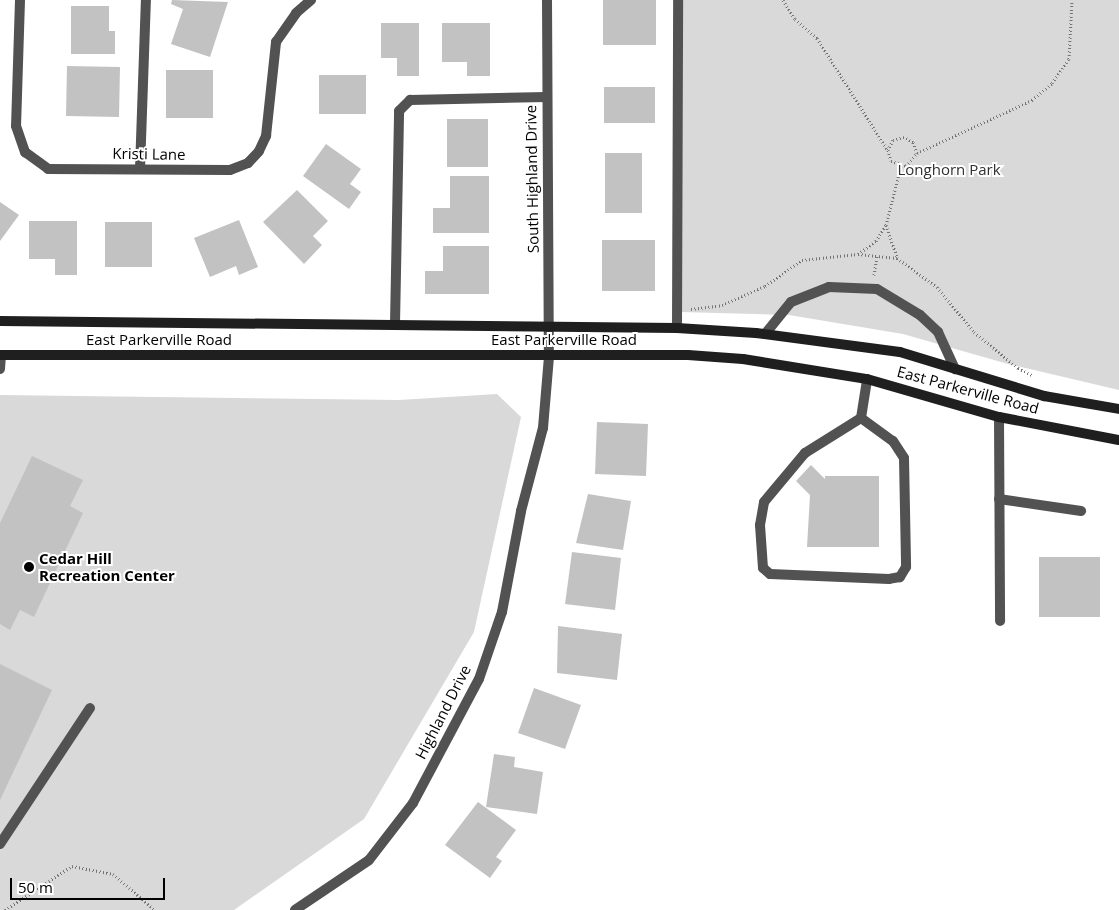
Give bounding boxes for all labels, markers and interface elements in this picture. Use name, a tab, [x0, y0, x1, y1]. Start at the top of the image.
street label: South Highland Drive	[522, 105, 542, 253]
street label: Kristi Lane	[112, 144, 186, 164]
park label: Longhorn Park	[897, 161, 1001, 179]
street label: East Parkerville Road	[86, 331, 232, 349]
street label: East Parkerville Road	[491, 331, 637, 349]
street label: East Parkerville Road	[895, 362, 1041, 418]
place label: Cedar Hill Recreation Center	[39, 549, 175, 584]
marker: Cedar Hill Recreation Center	[23, 561, 35, 573]
street label: Highland Drive	[412, 662, 474, 762]
scale bar	[12, 868, 168, 900]
text: 50 m	[18, 877, 53, 897]

